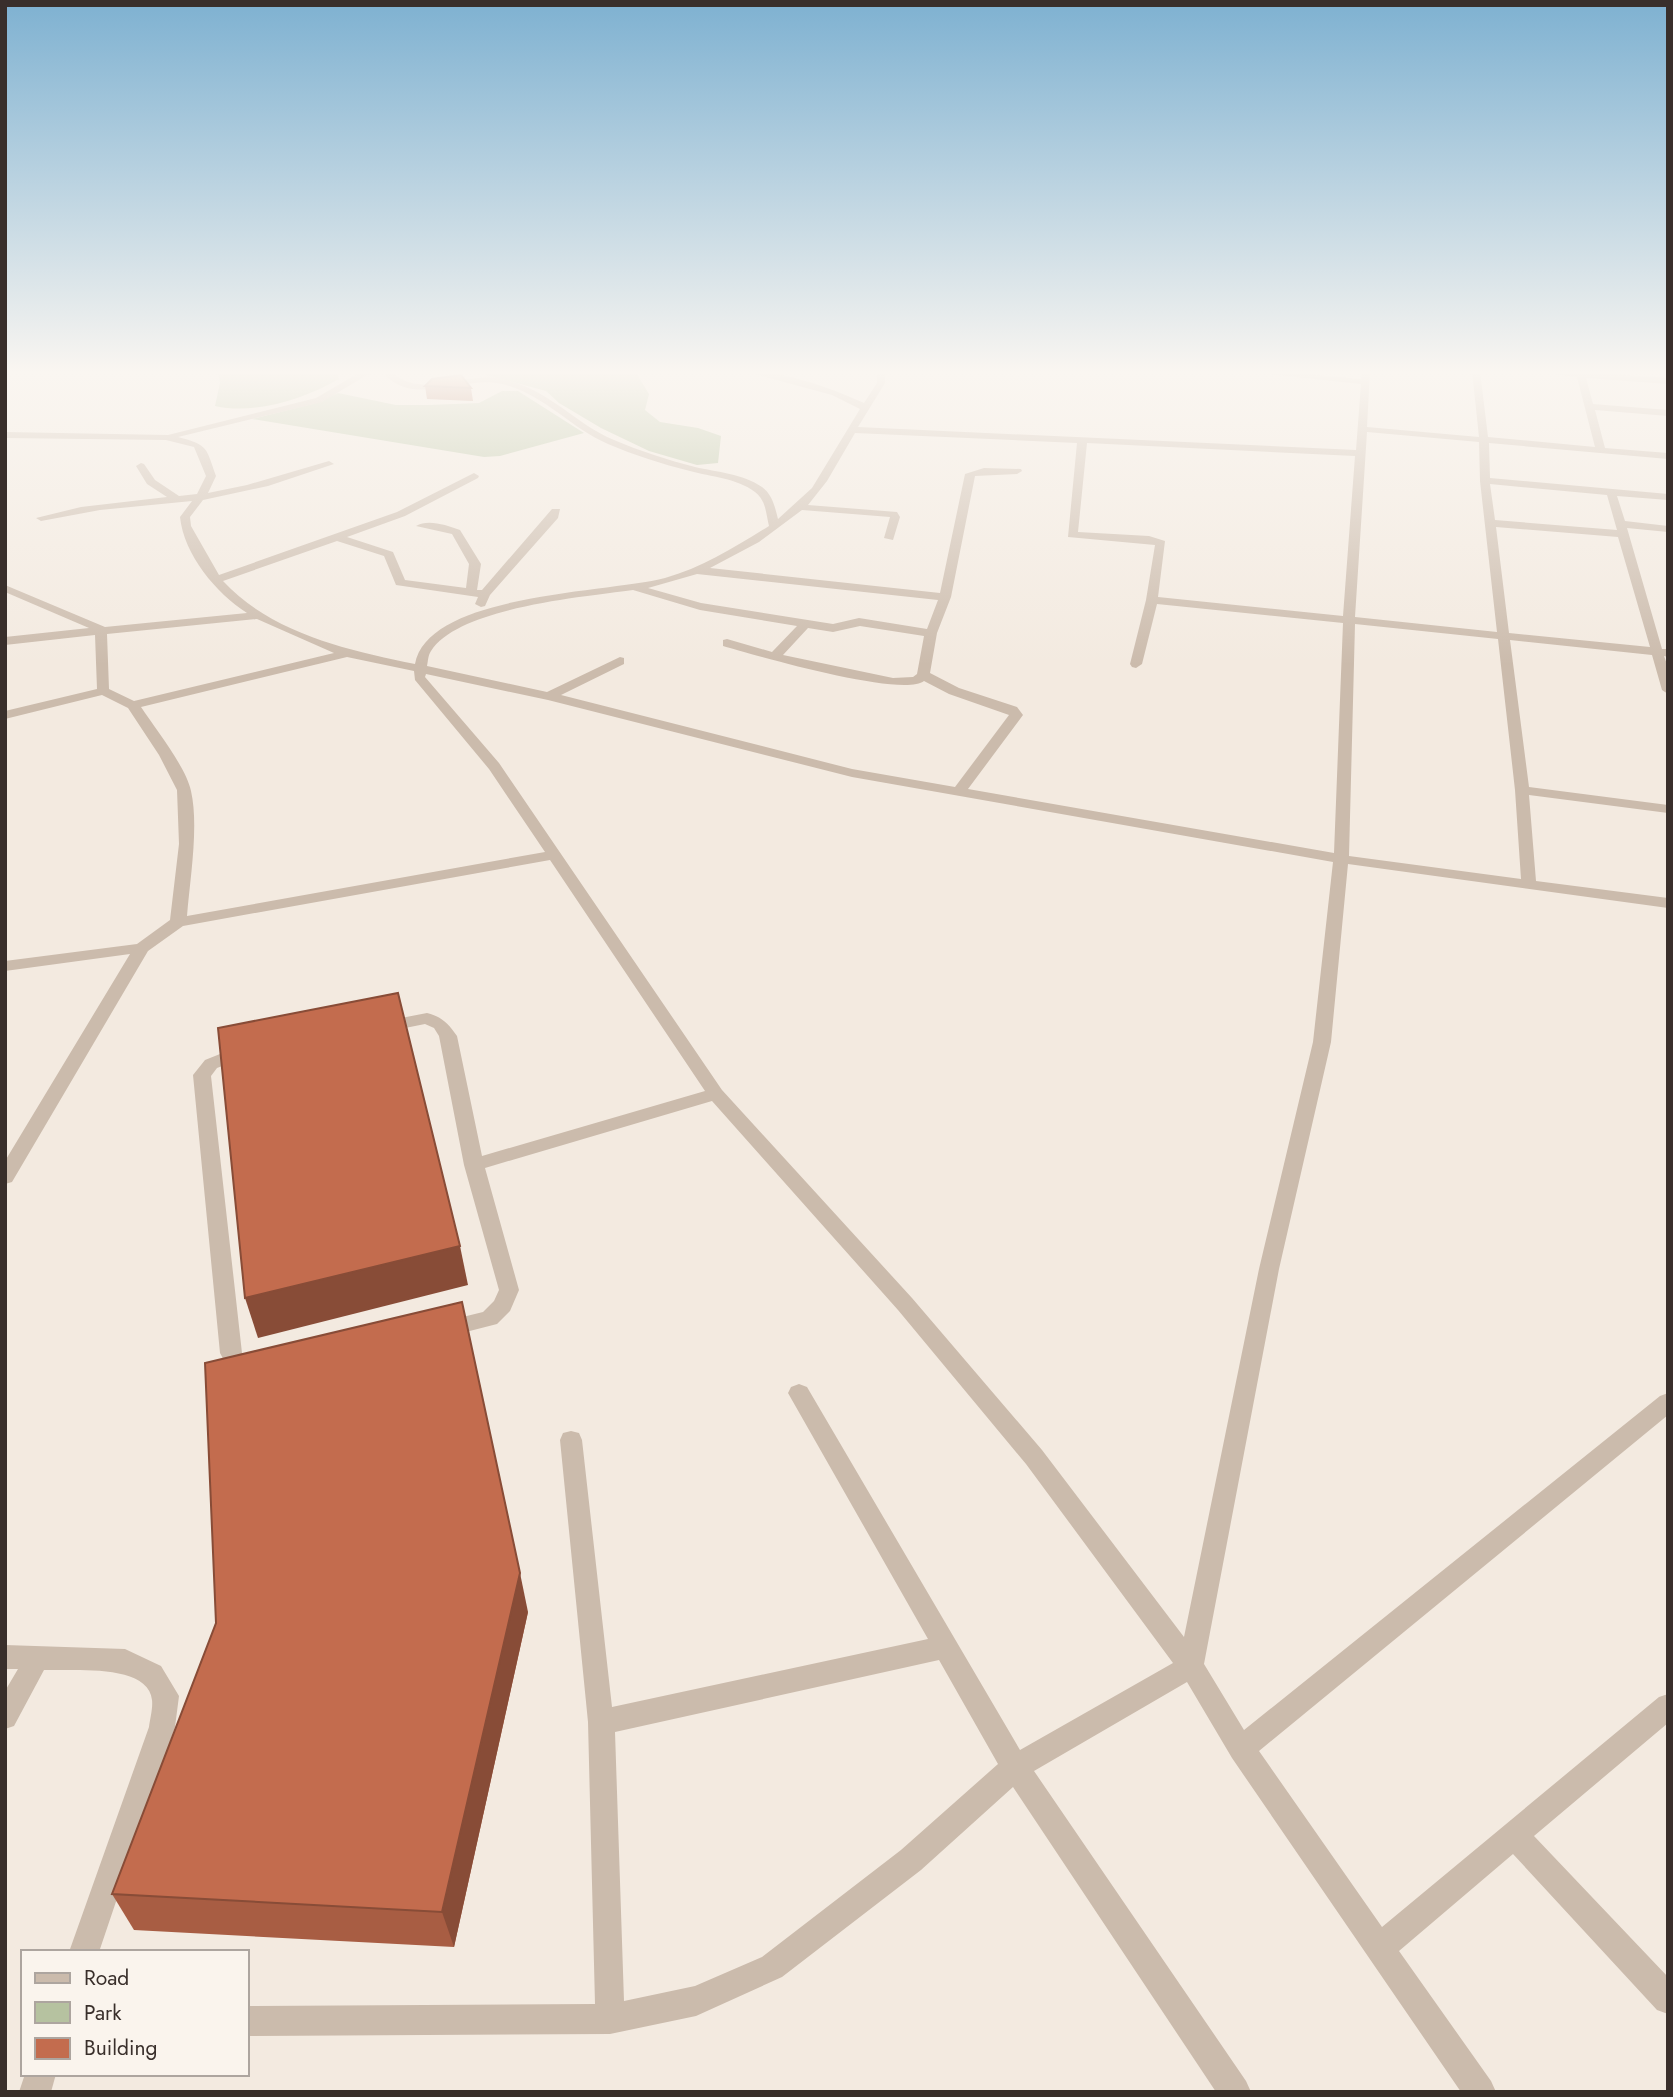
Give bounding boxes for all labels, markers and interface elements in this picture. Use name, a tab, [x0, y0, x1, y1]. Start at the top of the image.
legend	[21, 1950, 248, 2076]
text: Road	[84, 1963, 129, 1993]
text: Park	[84, 1998, 122, 2028]
text: Building	[84, 2033, 157, 2063]

